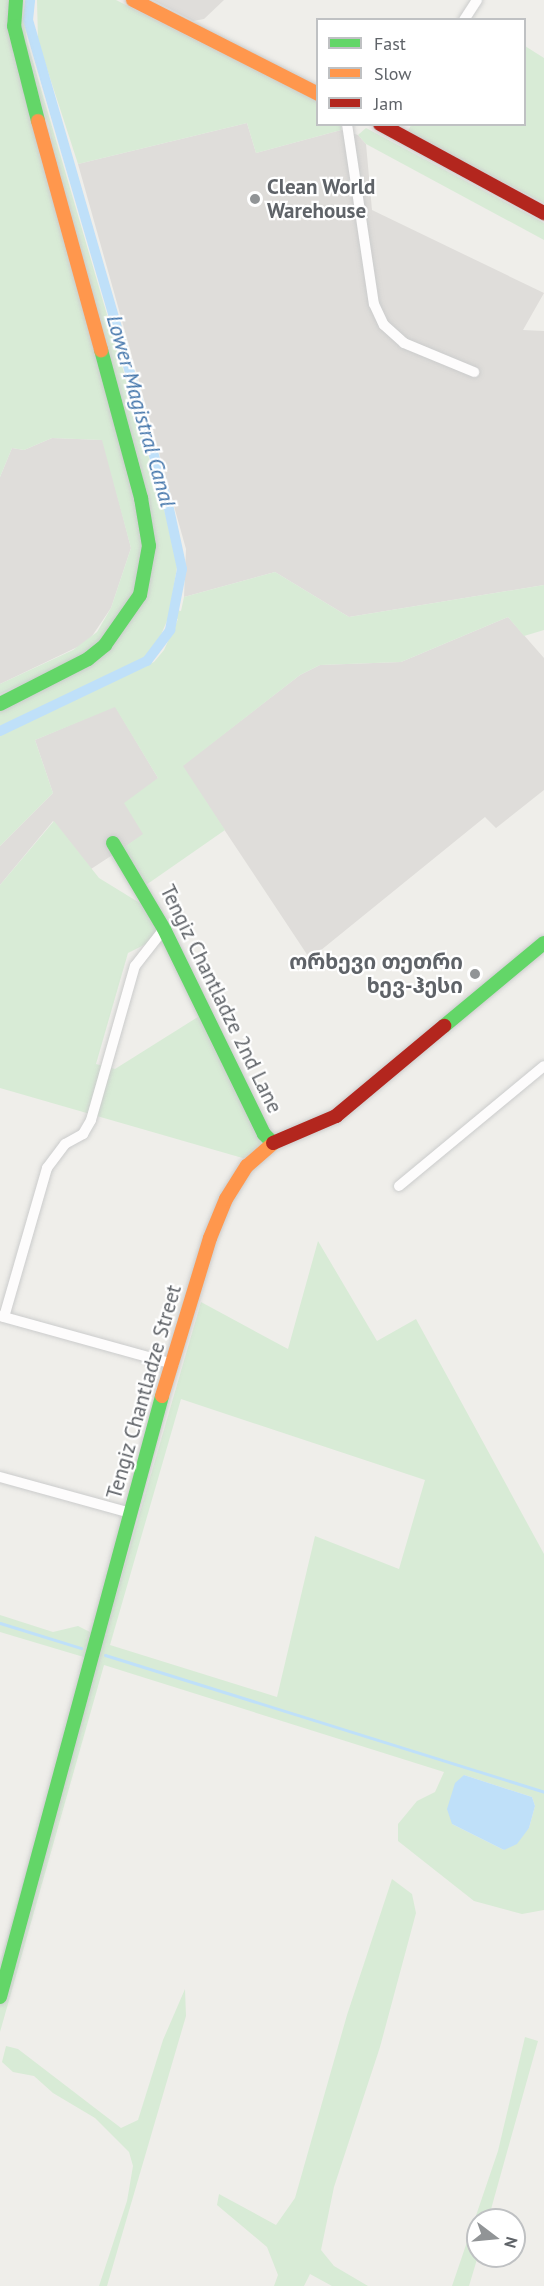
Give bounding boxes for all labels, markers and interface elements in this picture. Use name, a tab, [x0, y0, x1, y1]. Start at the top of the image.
legend	[316, 18, 526, 126]
text: Fast	[374, 32, 406, 55]
text: Slow	[374, 62, 412, 85]
text: Jam	[374, 92, 403, 115]
place label: Clean World Warehouse	[267, 174, 376, 224]
marker: Clean World Warehouse	[248, 192, 262, 206]
water label: Lower Magistral Canal	[101, 312, 181, 510]
street label: Tengiz Chantladze 2nd Lane	[155, 880, 287, 1118]
place label: ორხევი თეთრი ხევ-ჰესი	[289, 949, 463, 999]
marker: ორხევი თეთრი ხევ-ჰესი	[468, 967, 482, 981]
street label: Tengiz Chantladze Street	[101, 1282, 187, 1502]
north arrow	[466, 2208, 526, 2268]
text: N	[500, 2235, 522, 2250]

